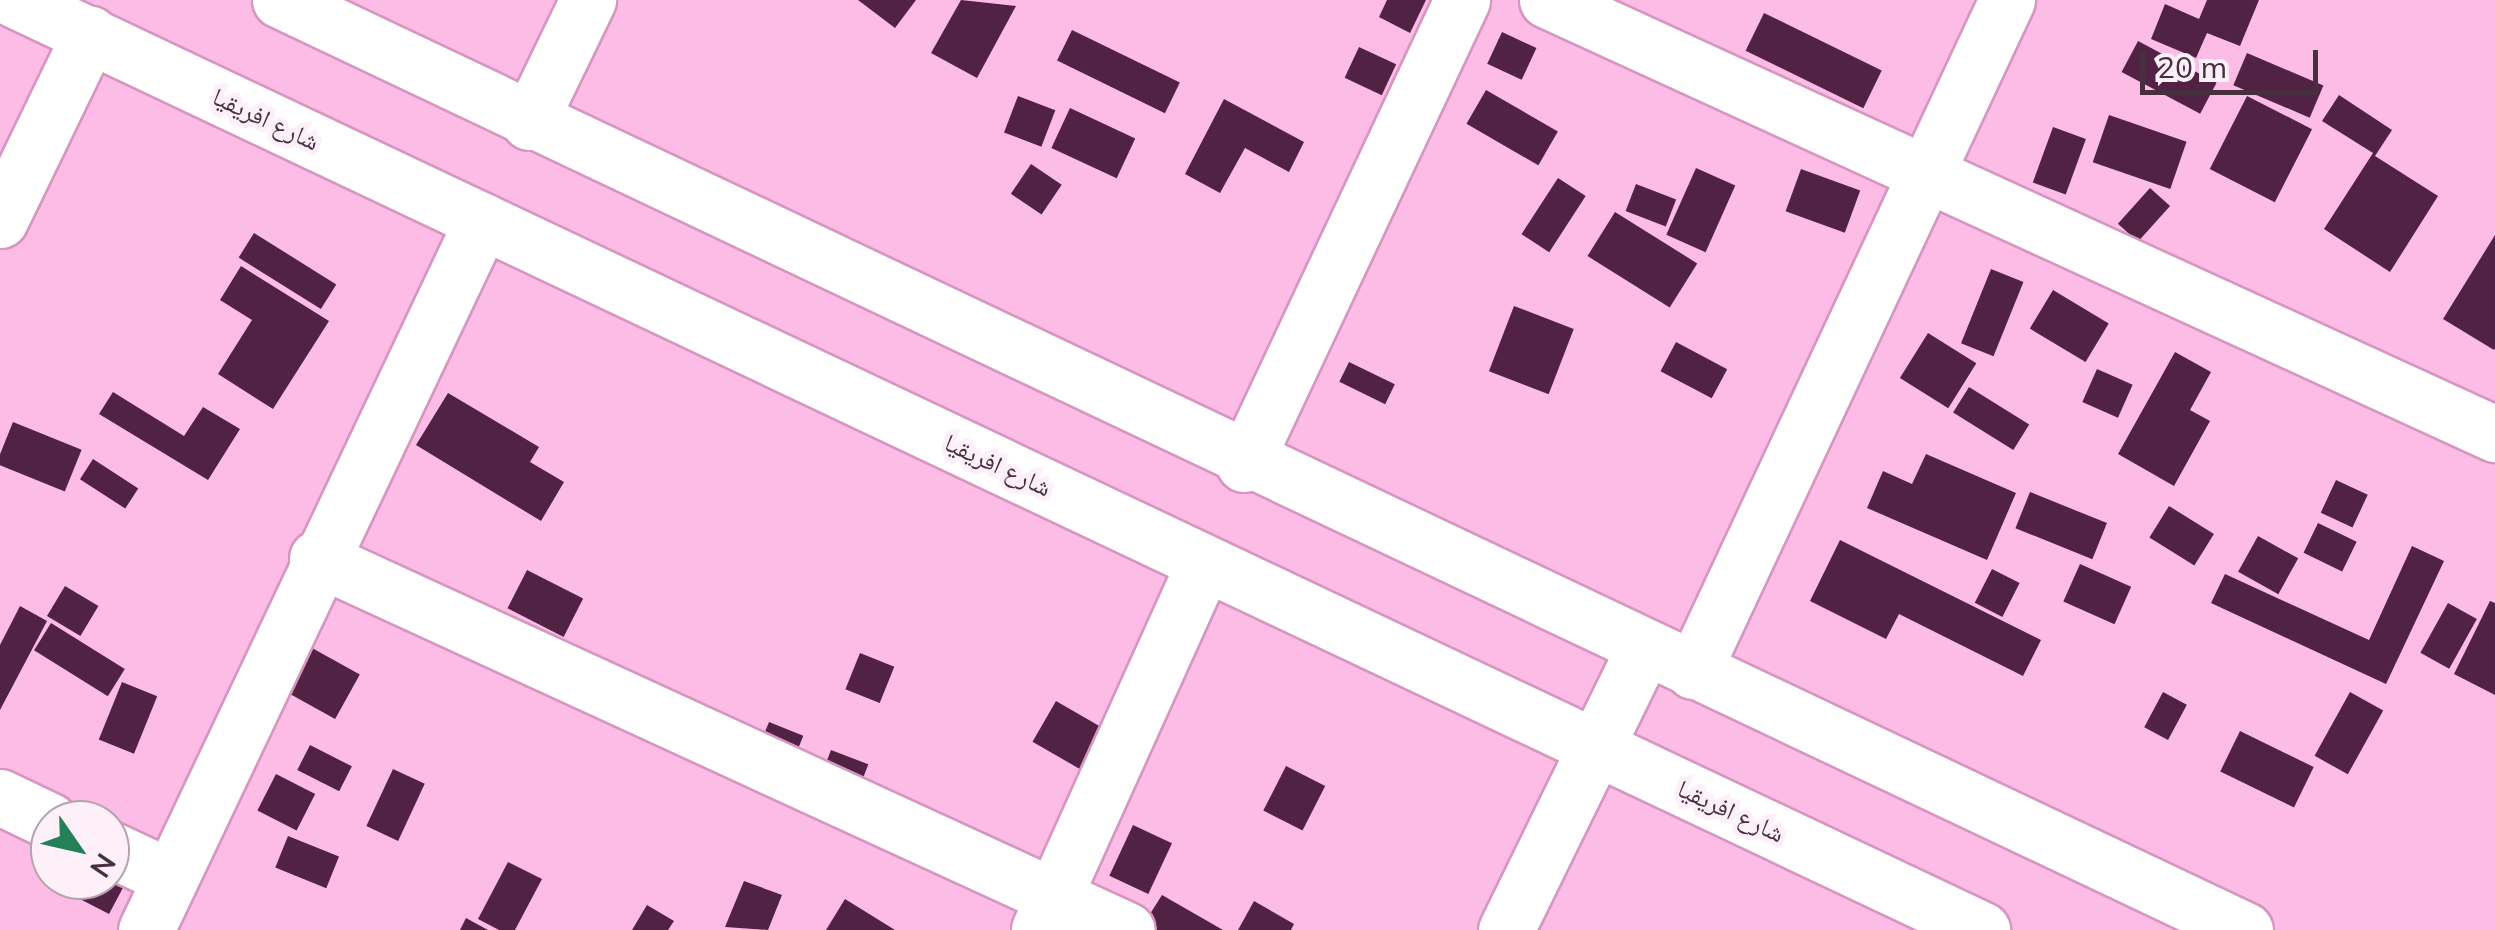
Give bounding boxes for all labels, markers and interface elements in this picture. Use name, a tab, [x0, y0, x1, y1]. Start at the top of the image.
scale bar	[2145, 30, 2322, 92]
text: 20 m	[2157, 48, 2227, 86]
street label: شارع افريقيا	[208, 81, 324, 157]
street label: شارع افريقيا	[940, 427, 1056, 503]
street label: شارع افريقيا	[1673, 773, 1789, 849]
north arrow	[30, 800, 130, 900]
text: N	[83, 847, 124, 884]

